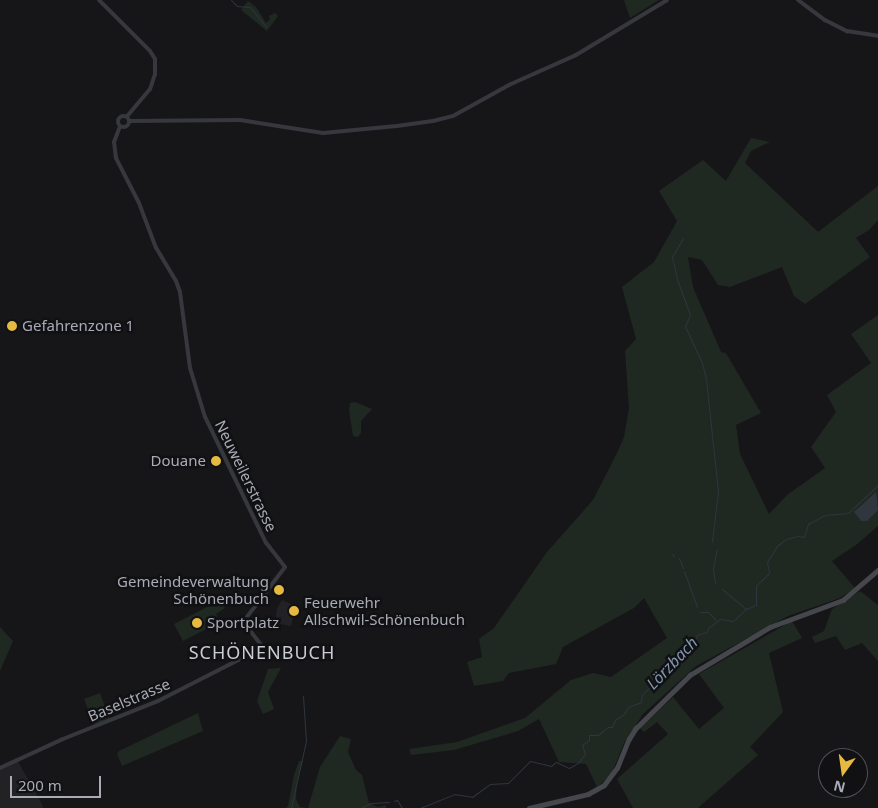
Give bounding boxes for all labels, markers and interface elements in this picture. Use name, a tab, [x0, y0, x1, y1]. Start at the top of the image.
place label: Gefahrenzone 1	[22, 317, 134, 335]
marker: Gefahrenzone 1	[6, 320, 18, 332]
street label: Neuweilerstrasse	[211, 417, 281, 535]
place label: Douane	[151, 452, 206, 470]
marker: Douane	[210, 455, 222, 467]
place label: Gemeindeverwaltung Schönenbuch	[117, 572, 269, 607]
marker: Gemeindeverwaltung Schönenbuch	[273, 584, 285, 596]
place label: Feuerwehr Allschwil-Schönenbuch	[304, 593, 465, 628]
marker: Feuerwehr Allschwil-Schönenbuch	[288, 605, 300, 617]
place label: Sportplatz	[207, 614, 279, 632]
marker: Sportplatz	[191, 617, 203, 629]
water label: Lörzbach	[643, 633, 701, 693]
district label: SCHÖNENBUCH	[187, 641, 337, 663]
street label: Baselstrasse	[85, 675, 173, 725]
north arrow	[818, 748, 868, 798]
scale bar	[12, 766, 104, 798]
text: 200 m	[18, 775, 62, 795]
text: N	[832, 776, 847, 798]

